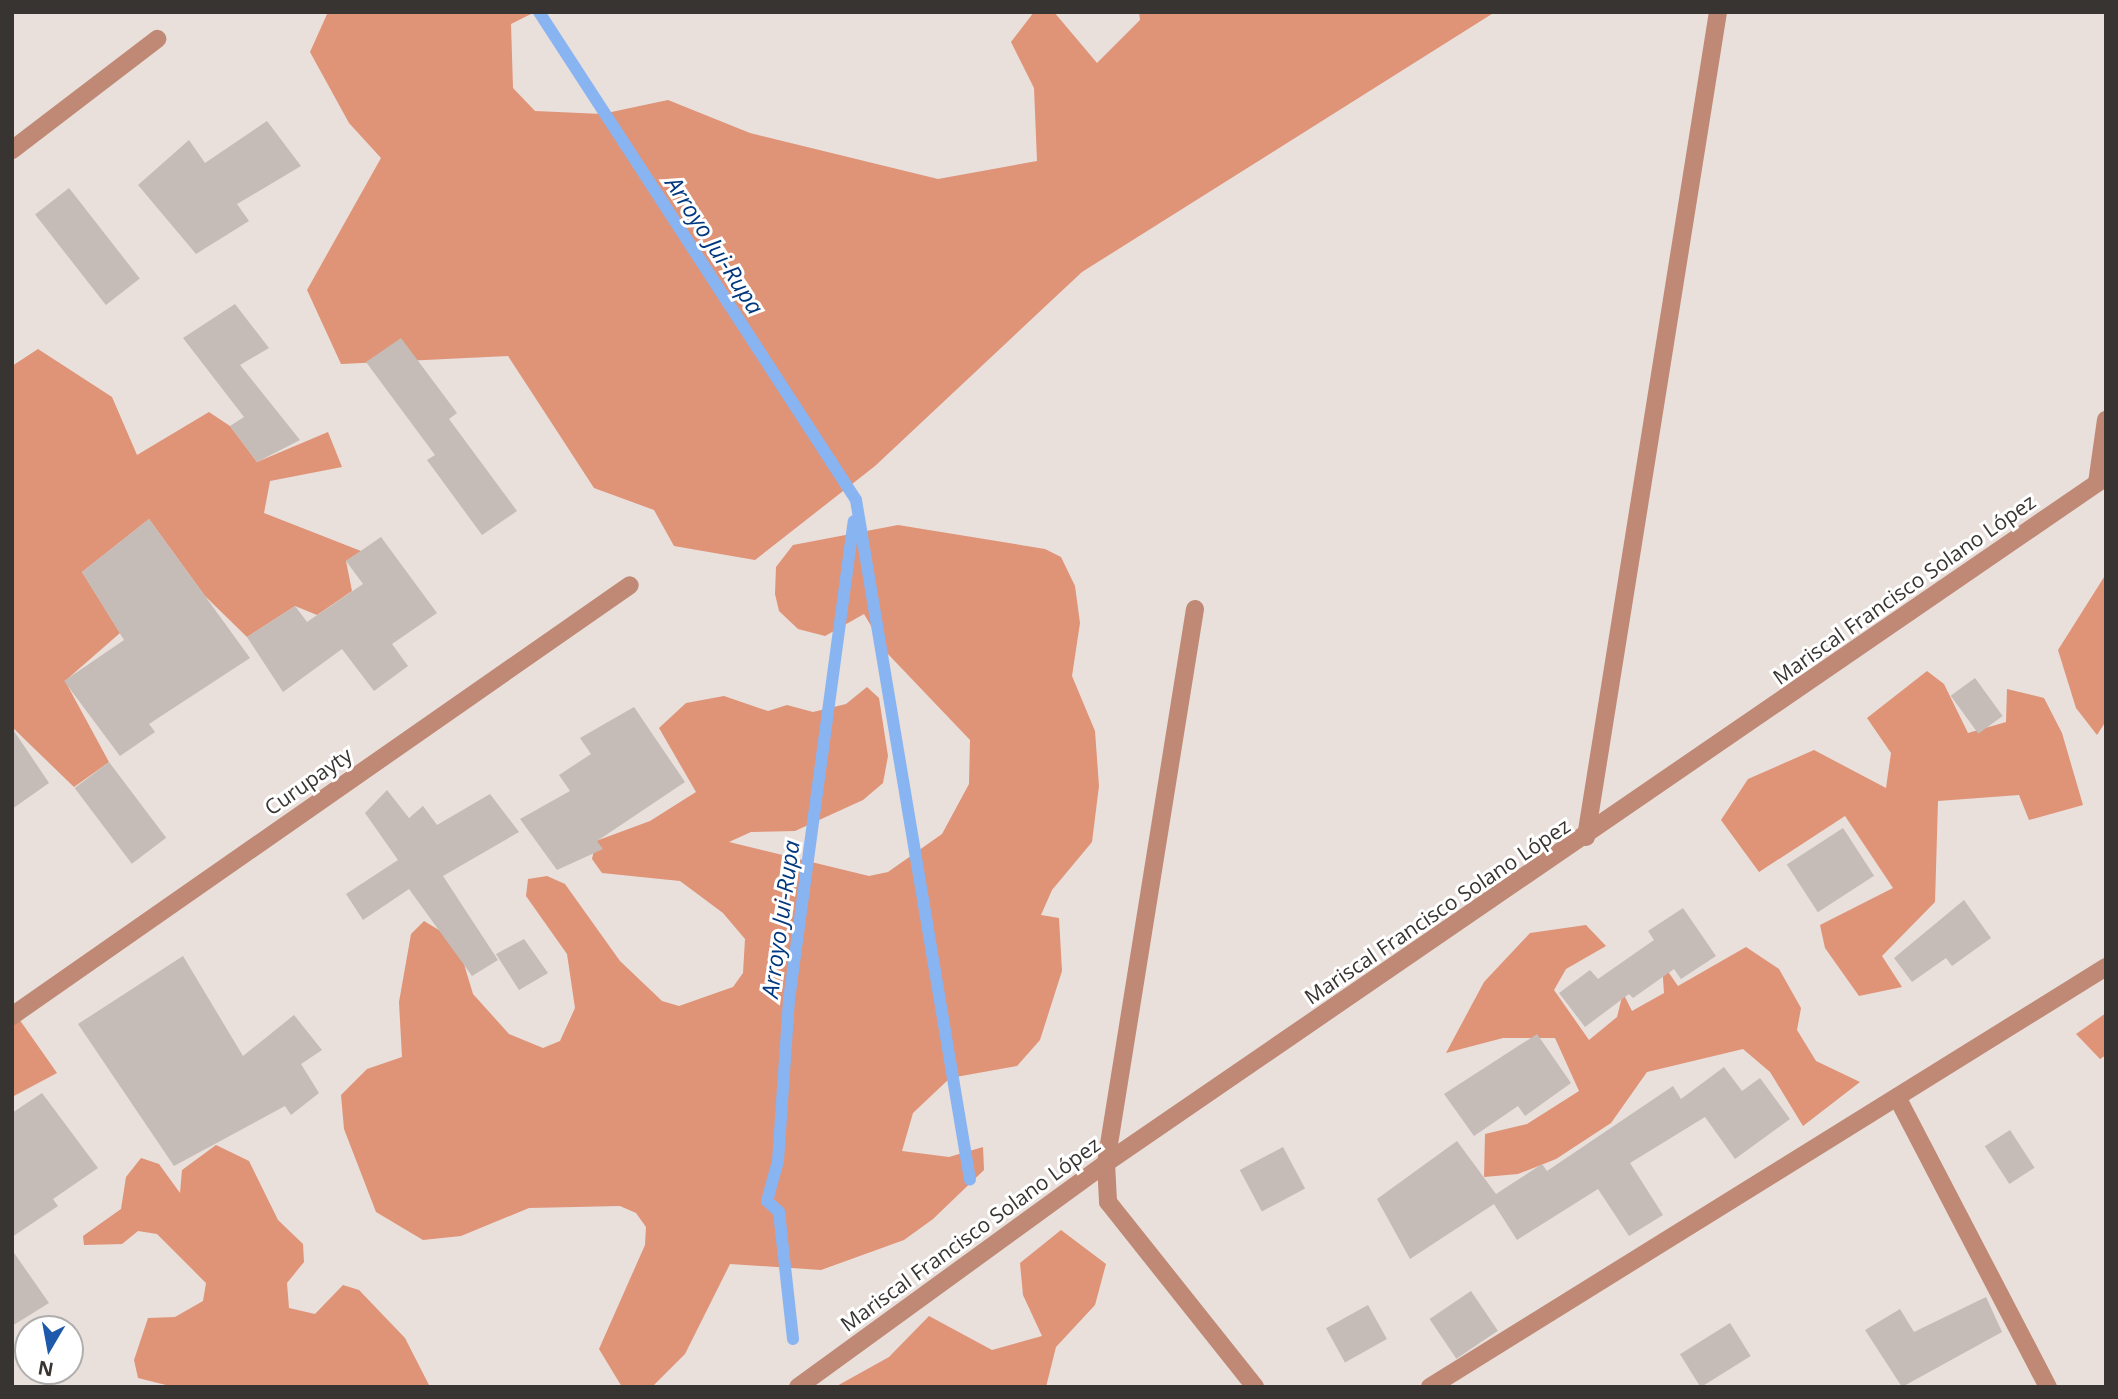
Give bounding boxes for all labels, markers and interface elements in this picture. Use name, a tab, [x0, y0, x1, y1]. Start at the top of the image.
water label: Arroyo Jui-Rupa	[660, 171, 770, 319]
street label: Mariscal Francisco Solano López	[1768, 488, 2040, 690]
street label: Curupayty	[260, 742, 356, 820]
street label: Mariscal Francisco Solano López	[1300, 813, 1574, 1009]
water label: Arroyo Jui-Rupa	[755, 839, 805, 999]
street label: Mariscal Francisco Solano López	[835, 1131, 1105, 1337]
north arrow	[14, 1315, 84, 1385]
text: N	[36, 1355, 56, 1383]

